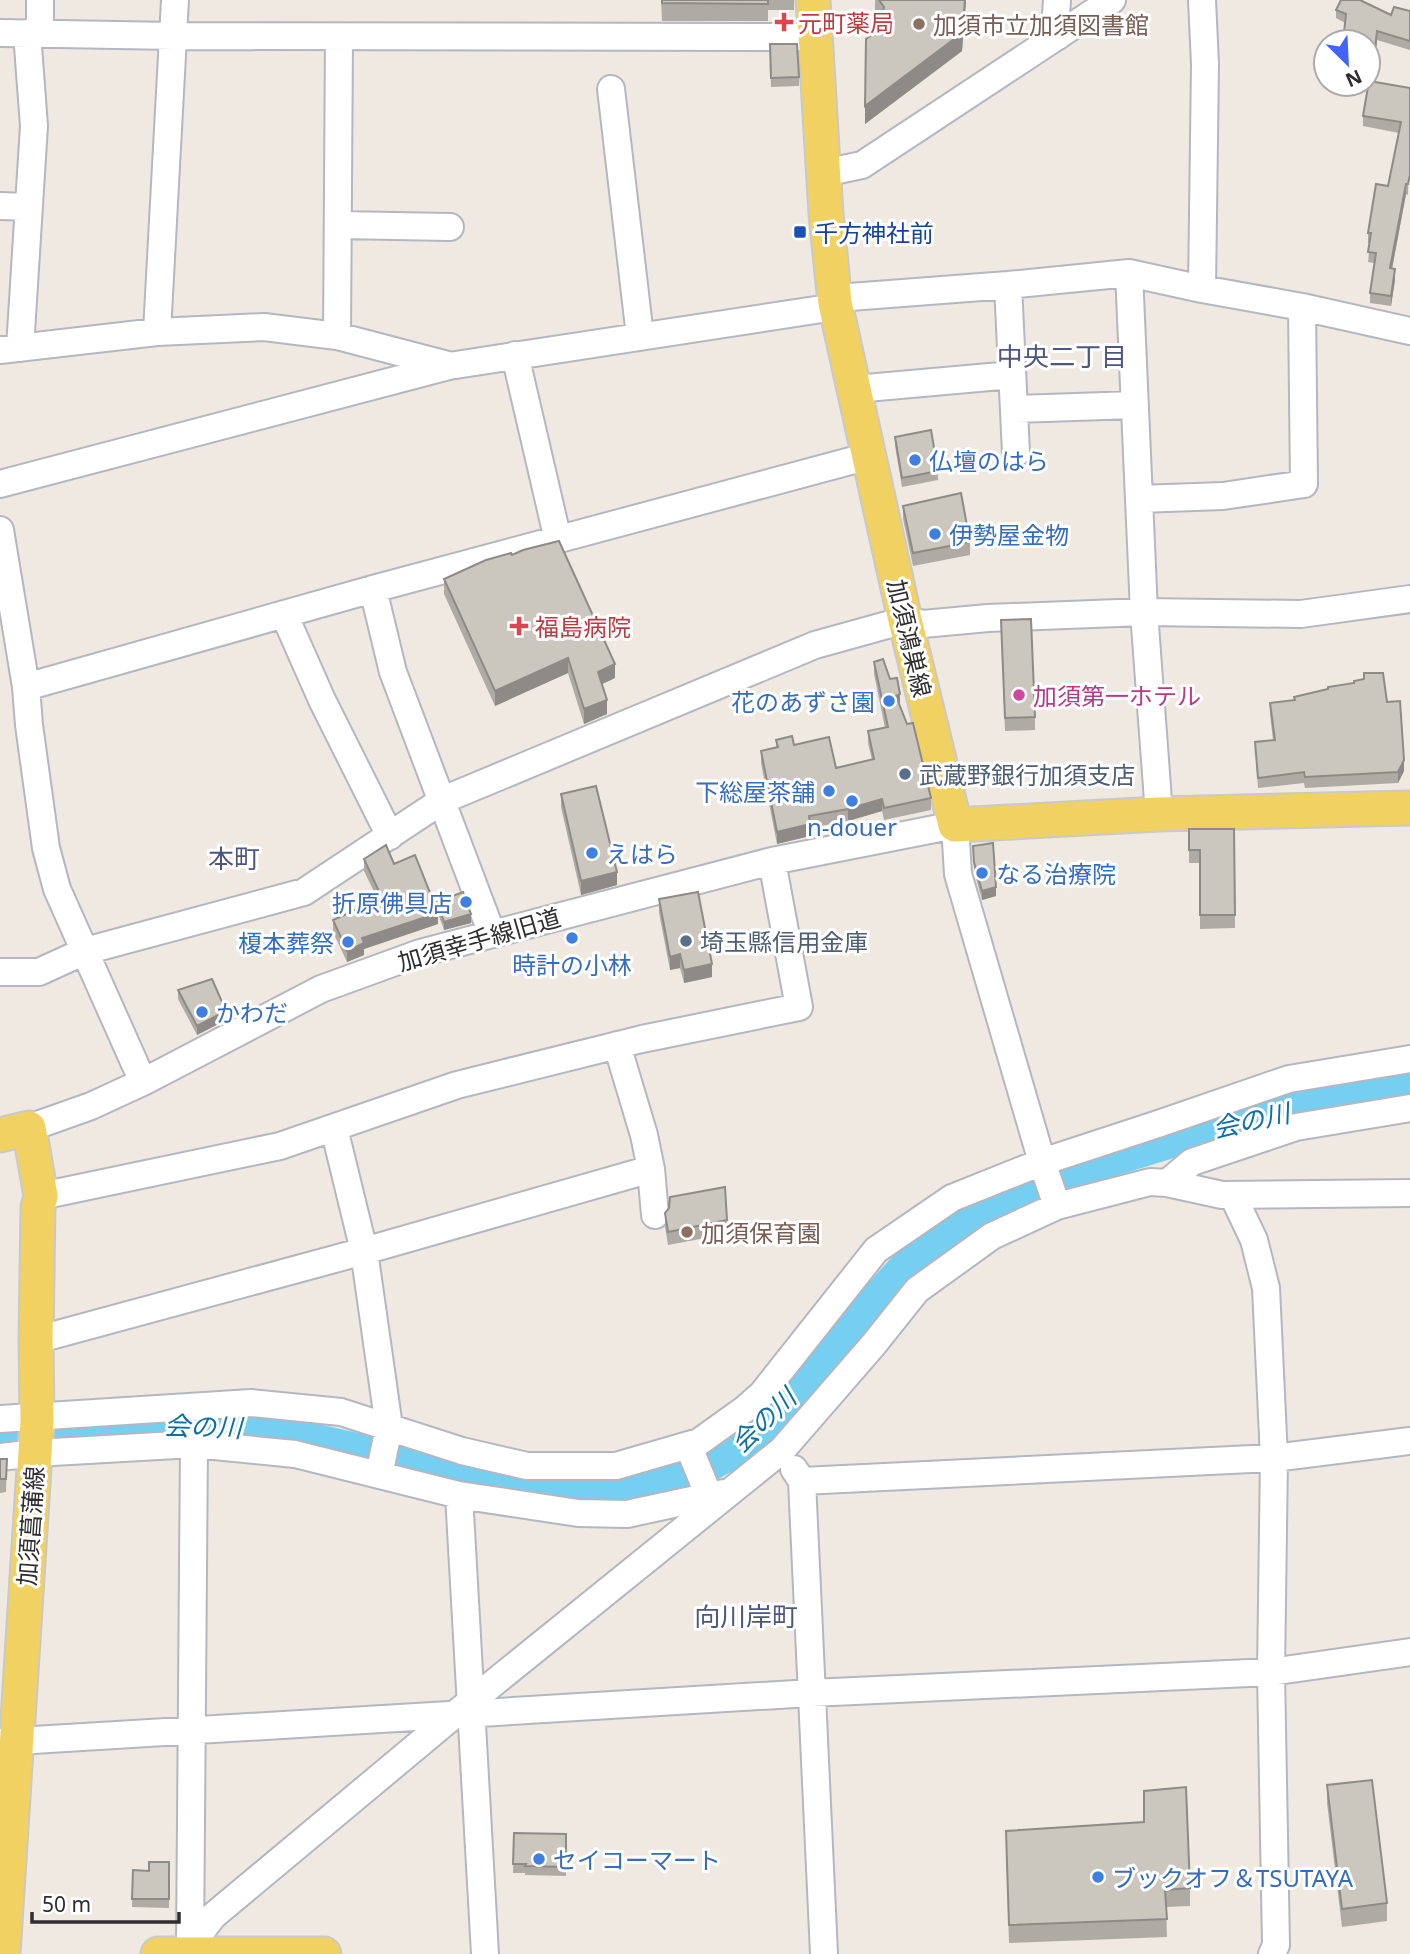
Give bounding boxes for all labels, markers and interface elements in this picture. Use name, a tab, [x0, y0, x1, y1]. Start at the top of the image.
place label: 元町薬局	[798, 6, 894, 39]
place label: 加須市立加須図書館	[933, 8, 1149, 41]
marker: 元町薬局	[776, 14, 792, 30]
marker: 加須市立加須図書館	[911, 16, 927, 32]
north arrow	[1312, 28, 1382, 98]
text: N	[1342, 64, 1366, 94]
place label: 千方神社前	[814, 216, 934, 249]
marker: 千方神社前	[792, 224, 808, 240]
district label: 中央二丁目	[997, 338, 1127, 374]
place label: 仏壇のはら	[929, 444, 1049, 477]
marker: 仏壇のはら	[907, 452, 923, 468]
place label: 伊勢屋金物	[949, 518, 1069, 551]
marker: 伊勢屋金物	[927, 526, 943, 542]
street label: 加須鴻巣線	[880, 576, 940, 700]
place label: 福島病院	[535, 610, 631, 643]
marker: 福島病院	[509, 616, 529, 636]
place label: 加須第一ホテル	[1033, 679, 1201, 712]
place label: 花のあずさ園	[731, 685, 875, 718]
marker: 加須第一ホテル	[1011, 687, 1027, 703]
marker: 花のあずさ園	[881, 693, 897, 709]
place label: 武蔵野銀行加須支店	[919, 758, 1135, 791]
marker: 武蔵野銀行加須支店	[897, 766, 913, 782]
place label: 下総屋茶舗	[695, 775, 815, 808]
marker: 下総屋茶舗	[821, 783, 837, 799]
marker: n-douer	[844, 793, 860, 809]
place label: n-douer	[807, 810, 897, 843]
place label: えはら	[606, 837, 678, 870]
district label: 本町	[208, 840, 260, 876]
marker: えはら	[584, 845, 600, 861]
place label: なる治療院	[996, 857, 1116, 890]
marker: なる治療院	[974, 865, 990, 881]
place label: 折原佛具店	[332, 886, 452, 919]
marker: 折原佛具店	[458, 894, 474, 910]
street label: 加須幸手線旧道	[394, 900, 564, 978]
place label: 埼玉縣信用金庫	[700, 925, 868, 958]
place label: 榎本葬祭	[238, 926, 334, 959]
marker: 時計の小林	[564, 930, 580, 946]
marker: 埼玉縣信用金庫	[678, 933, 694, 949]
marker: 榎本葬祭	[340, 934, 356, 950]
place label: 時計の小林	[512, 948, 632, 981]
place label: かわだ	[216, 996, 288, 1029]
marker: かわだ	[194, 1004, 210, 1020]
water label: 会の川	[1209, 1094, 1296, 1146]
place label: 加須保育園	[701, 1216, 821, 1249]
marker: 加須保育園	[679, 1224, 695, 1240]
water label: 会の川	[722, 1378, 806, 1460]
water label: 会の川	[163, 1407, 246, 1445]
street label: 加須菖蒲線	[9, 1465, 51, 1587]
district label: 向川岸町	[694, 1598, 798, 1634]
place label: セイコーマート	[553, 1843, 721, 1876]
marker: セイコーマート	[531, 1851, 547, 1867]
place label: ブックオフ＆TSUTAYA	[1112, 1861, 1354, 1894]
marker: ブックオフ＆TSUTAYA	[1090, 1869, 1106, 1885]
scale bar	[32, 1881, 178, 1925]
text: 50 m	[42, 1890, 91, 1918]

